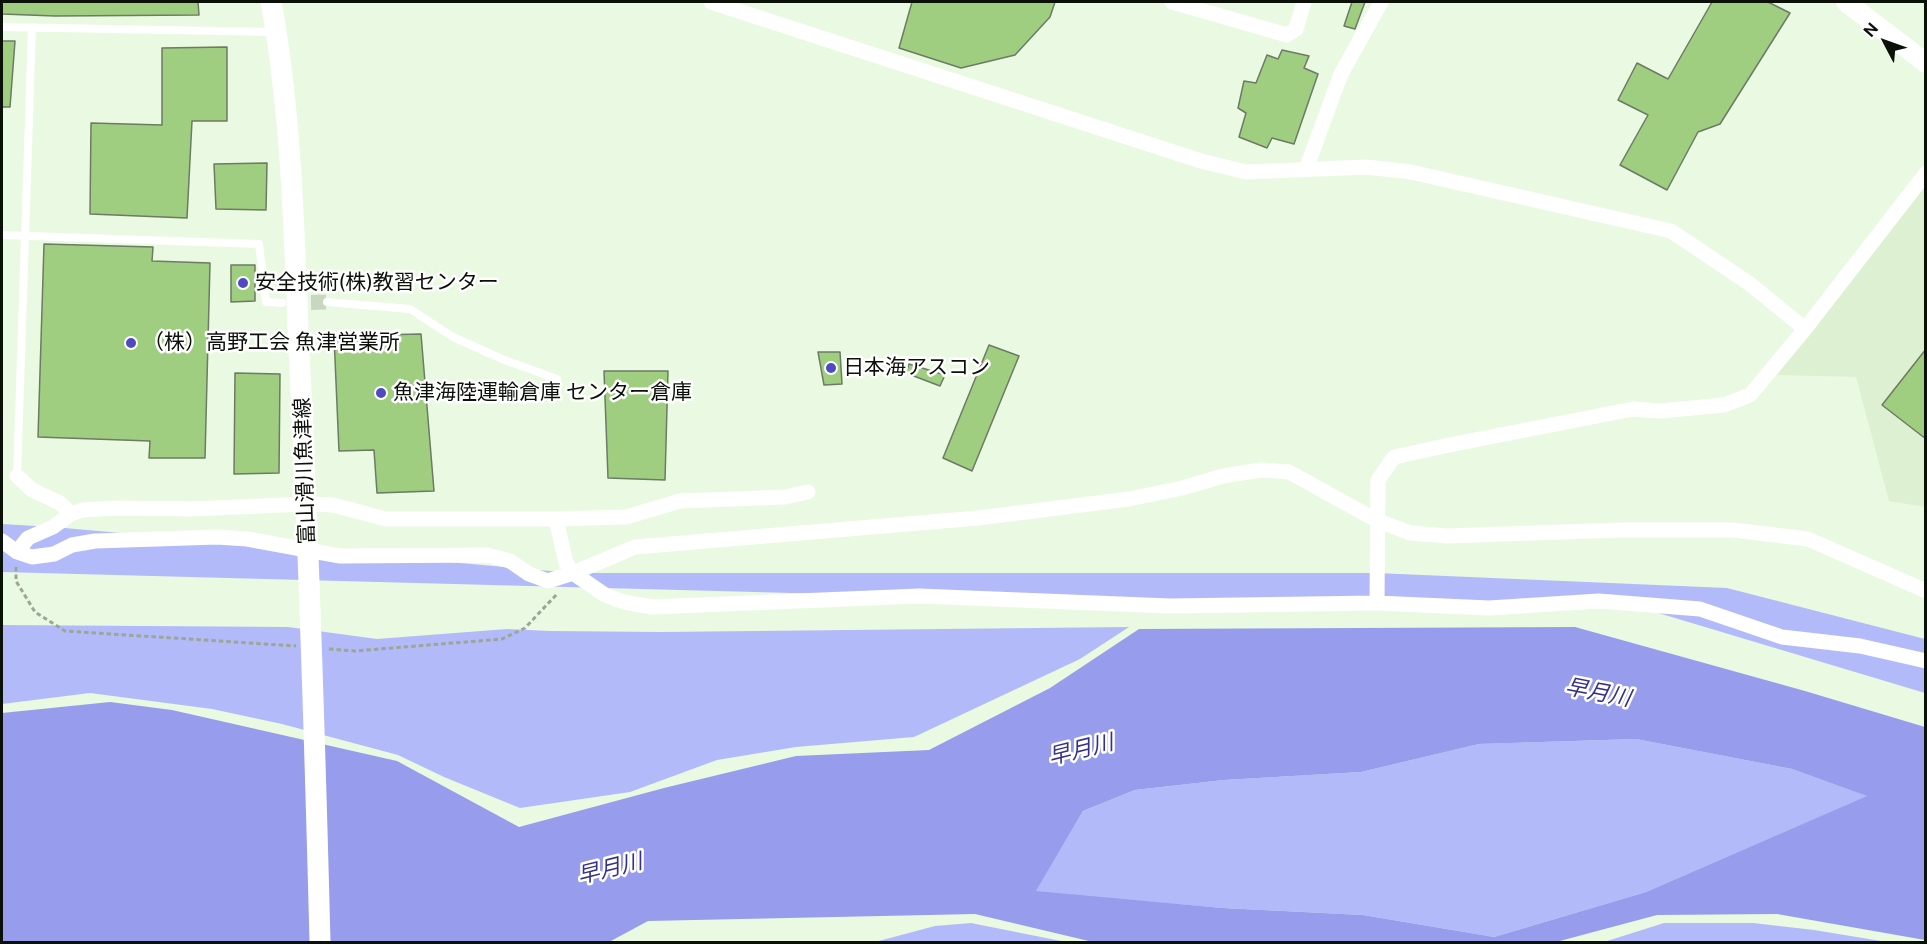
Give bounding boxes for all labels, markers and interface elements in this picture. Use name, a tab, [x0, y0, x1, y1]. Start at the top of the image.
north arrow	[1855, 12, 1915, 72]
text: N	[1860, 19, 1882, 41]
place label: 安全技術(株)教習センター	[255, 270, 499, 296]
marker: 安全技術(株)教習センター	[236, 276, 250, 290]
place label: （株）高野工会 魚津営業所	[143, 330, 400, 356]
marker: （株）高野工会 魚津営業所	[124, 336, 138, 350]
place label: 日本海アスコン	[843, 355, 990, 381]
marker: 日本海アスコン	[824, 361, 838, 375]
place label: 魚津海陸運輸倉庫 センター倉庫	[393, 380, 692, 406]
marker: 魚津海陸運輸倉庫 センター倉庫	[374, 386, 388, 400]
street label: 富山滑川魚津線	[290, 397, 320, 545]
water label: 早月川	[1563, 674, 1633, 712]
water label: 早月川	[1046, 729, 1116, 771]
water label: 早月川	[575, 848, 645, 890]

